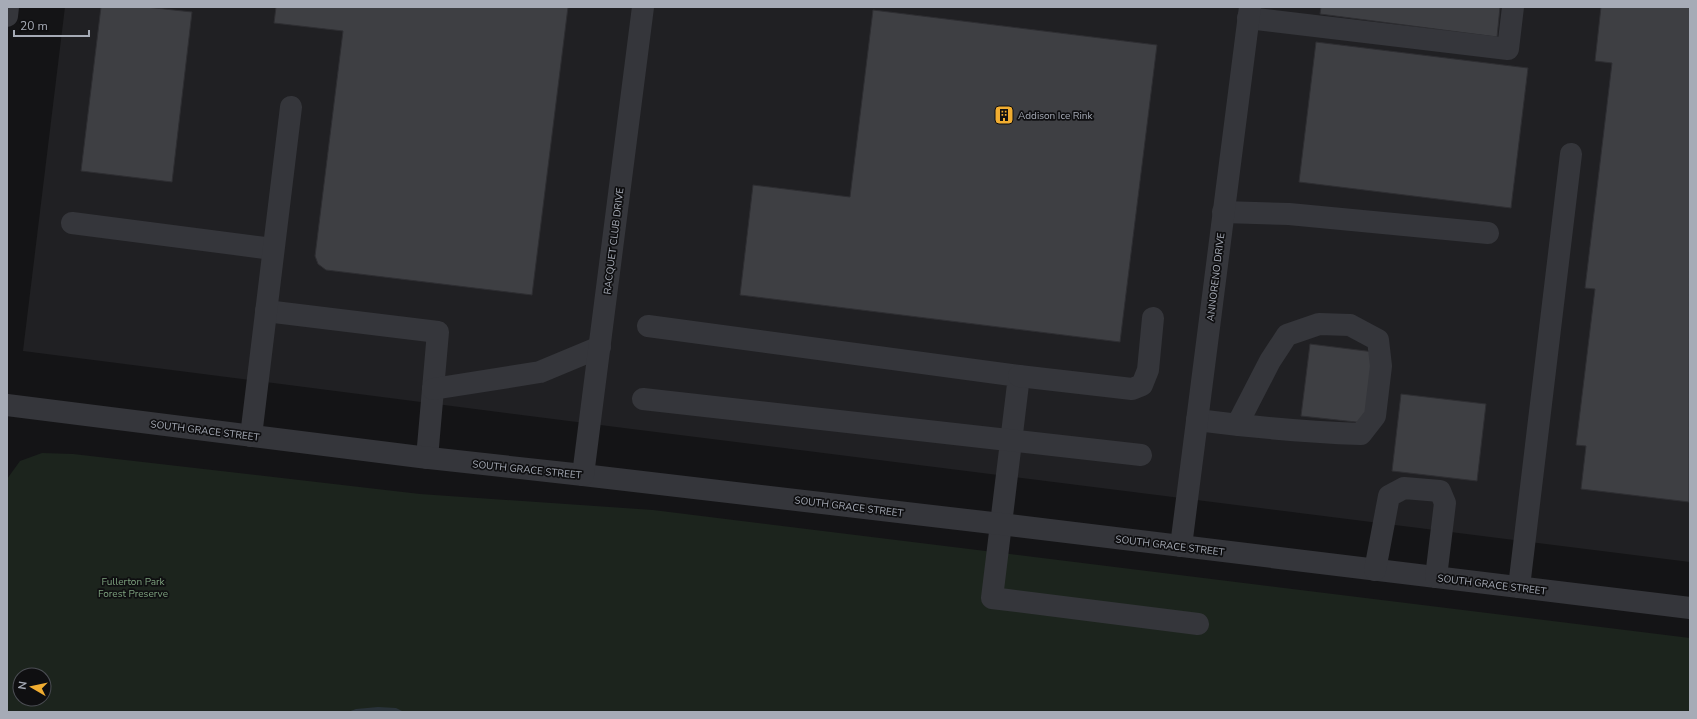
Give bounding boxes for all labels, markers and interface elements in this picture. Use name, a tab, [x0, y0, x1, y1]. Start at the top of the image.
scale bar	[14, 12, 89, 38]
text: 20 m	[20, 18, 48, 34]
building icon: Addison Ice Rink	[993, 104, 1015, 126]
place label: Addison Ice Rink	[1018, 109, 1094, 123]
street label: RACQUET CLUB DRIVE	[600, 187, 628, 295]
street label: ANNORENO DRIVE	[1204, 232, 1228, 322]
street label: SOUTH GRACE STREET	[150, 417, 260, 445]
street label: SOUTH GRACE STREET	[472, 457, 582, 483]
street label: SOUTH GRACE STREET	[794, 493, 904, 521]
street label: SOUTH GRACE STREET	[1115, 532, 1225, 560]
street label: SOUTH GRACE STREET	[1437, 571, 1547, 599]
park label: Fullerton Park Forest Preserve	[98, 575, 168, 601]
north arrow	[12, 667, 52, 707]
text: N	[15, 680, 31, 691]

